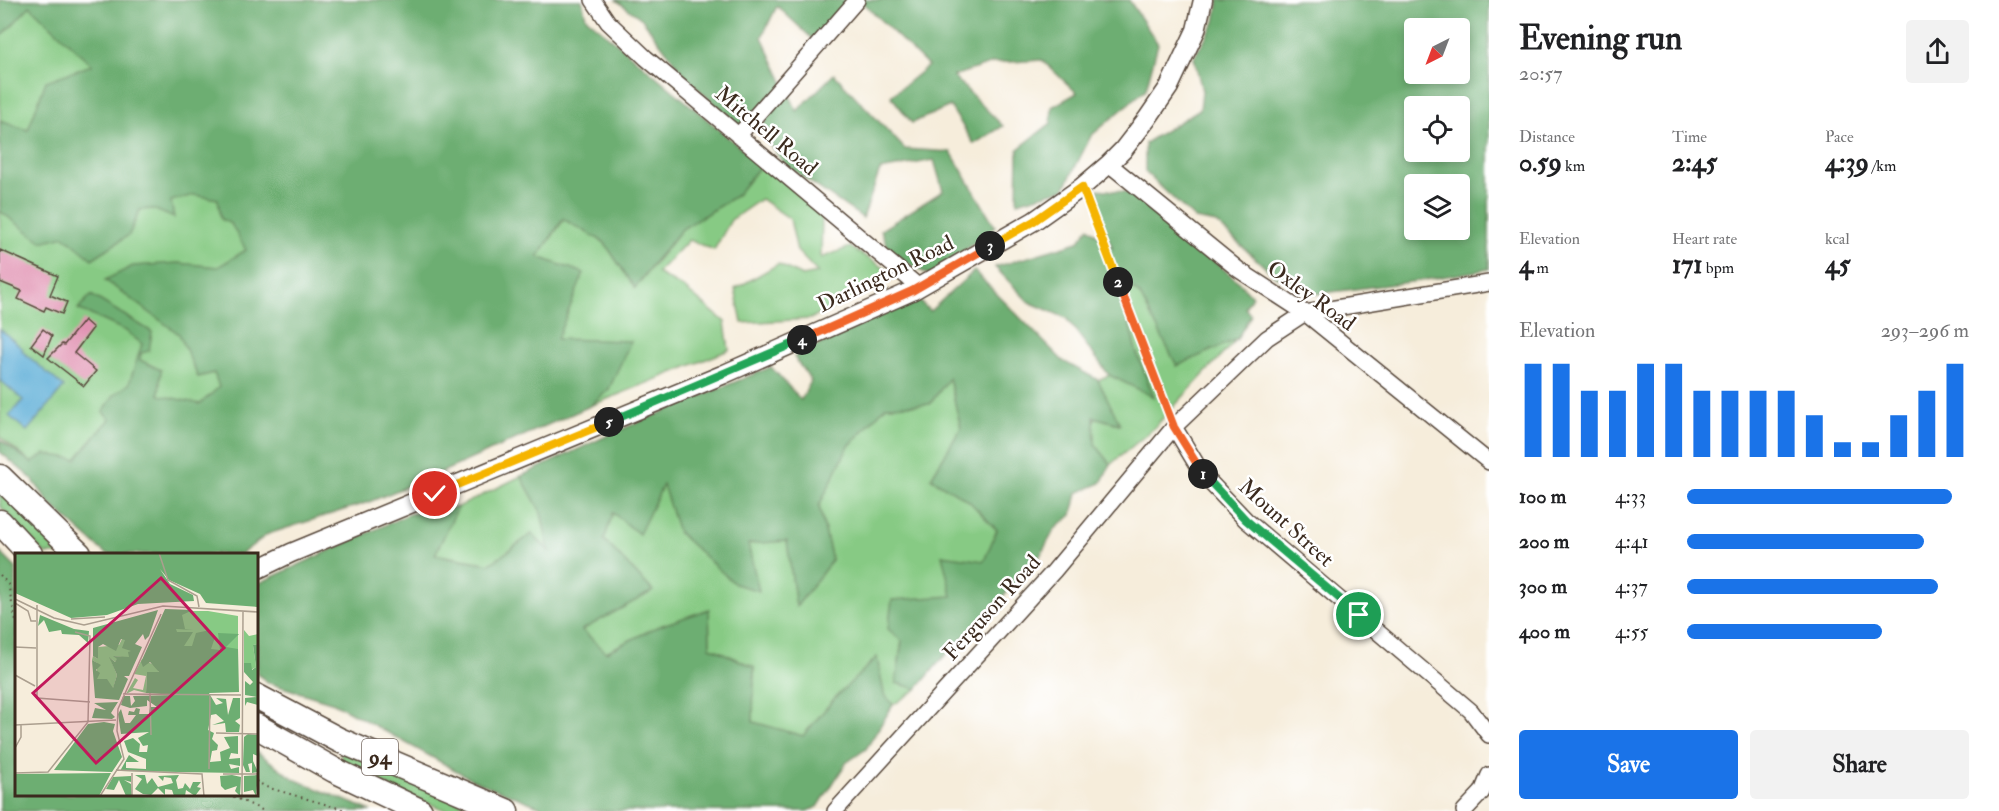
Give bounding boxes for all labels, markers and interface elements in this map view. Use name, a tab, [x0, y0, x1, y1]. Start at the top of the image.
north arrow	[1404, 18, 1470, 84]
map controls	[1404, 18, 1470, 240]
text: Evening run	[1519, 18, 1682, 59]
button: share	[1906, 20, 1969, 83]
text: 20:57	[1519, 61, 1562, 86]
street label: Mitchell Road	[709, 80, 824, 182]
button: locate	[1404, 96, 1470, 162]
text: Distance	[1519, 127, 1575, 147]
text: Time	[1672, 127, 1707, 147]
text: Pace	[1825, 127, 1854, 147]
text: 0.59	[1519, 147, 1562, 179]
text: 2:45	[1672, 147, 1717, 179]
text: 4:39	[1825, 147, 1869, 179]
text: km	[1562, 156, 1585, 176]
text: /km	[1869, 156, 1896, 176]
button: layers	[1404, 174, 1470, 240]
street label: Darlington Road	[813, 229, 958, 319]
text: Elevation	[1519, 229, 1580, 249]
text: Heart rate	[1672, 229, 1737, 249]
text: kcal	[1825, 229, 1850, 249]
pin: 3	[975, 231, 1005, 261]
text: 3	[987, 236, 993, 256]
text: 4	[1519, 249, 1533, 281]
text: 171	[1672, 249, 1703, 281]
text: 45	[1825, 249, 1850, 281]
street label: Oxley Road	[1262, 254, 1361, 337]
text: m	[1533, 258, 1549, 278]
text: bpm	[1703, 258, 1734, 278]
pin: 2	[1103, 267, 1133, 297]
text: 2	[1114, 272, 1122, 292]
text: Elevation	[1519, 318, 1595, 343]
text: 293–296 m	[1881, 318, 1969, 343]
pin: 4	[787, 325, 817, 355]
text: 4	[798, 330, 806, 350]
pin: 5	[594, 407, 624, 437]
text: 5	[605, 412, 613, 432]
pin: 1	[1188, 459, 1218, 489]
text: 1	[1200, 464, 1206, 484]
pin	[409, 468, 460, 519]
street label: Mount Street	[1233, 473, 1340, 573]
icon: check	[418, 477, 451, 510]
text: 100 m	[1519, 484, 1566, 509]
text: 4:33	[1615, 484, 1646, 509]
text: 200 m	[1519, 529, 1569, 554]
text: 4:41	[1615, 529, 1649, 554]
street label: Ferguson Road	[937, 549, 1047, 666]
inset map	[15, 553, 258, 796]
text: 300 m	[1519, 574, 1567, 599]
text: 4:37	[1615, 574, 1648, 599]
pin	[1333, 589, 1384, 640]
icon: arrive	[1342, 598, 1375, 631]
text: 400 m	[1519, 619, 1570, 644]
text: 4:55	[1615, 619, 1648, 644]
button: Save	[1519, 730, 1738, 799]
button: Share	[1750, 730, 1969, 799]
road number: 94	[362, 739, 398, 775]

